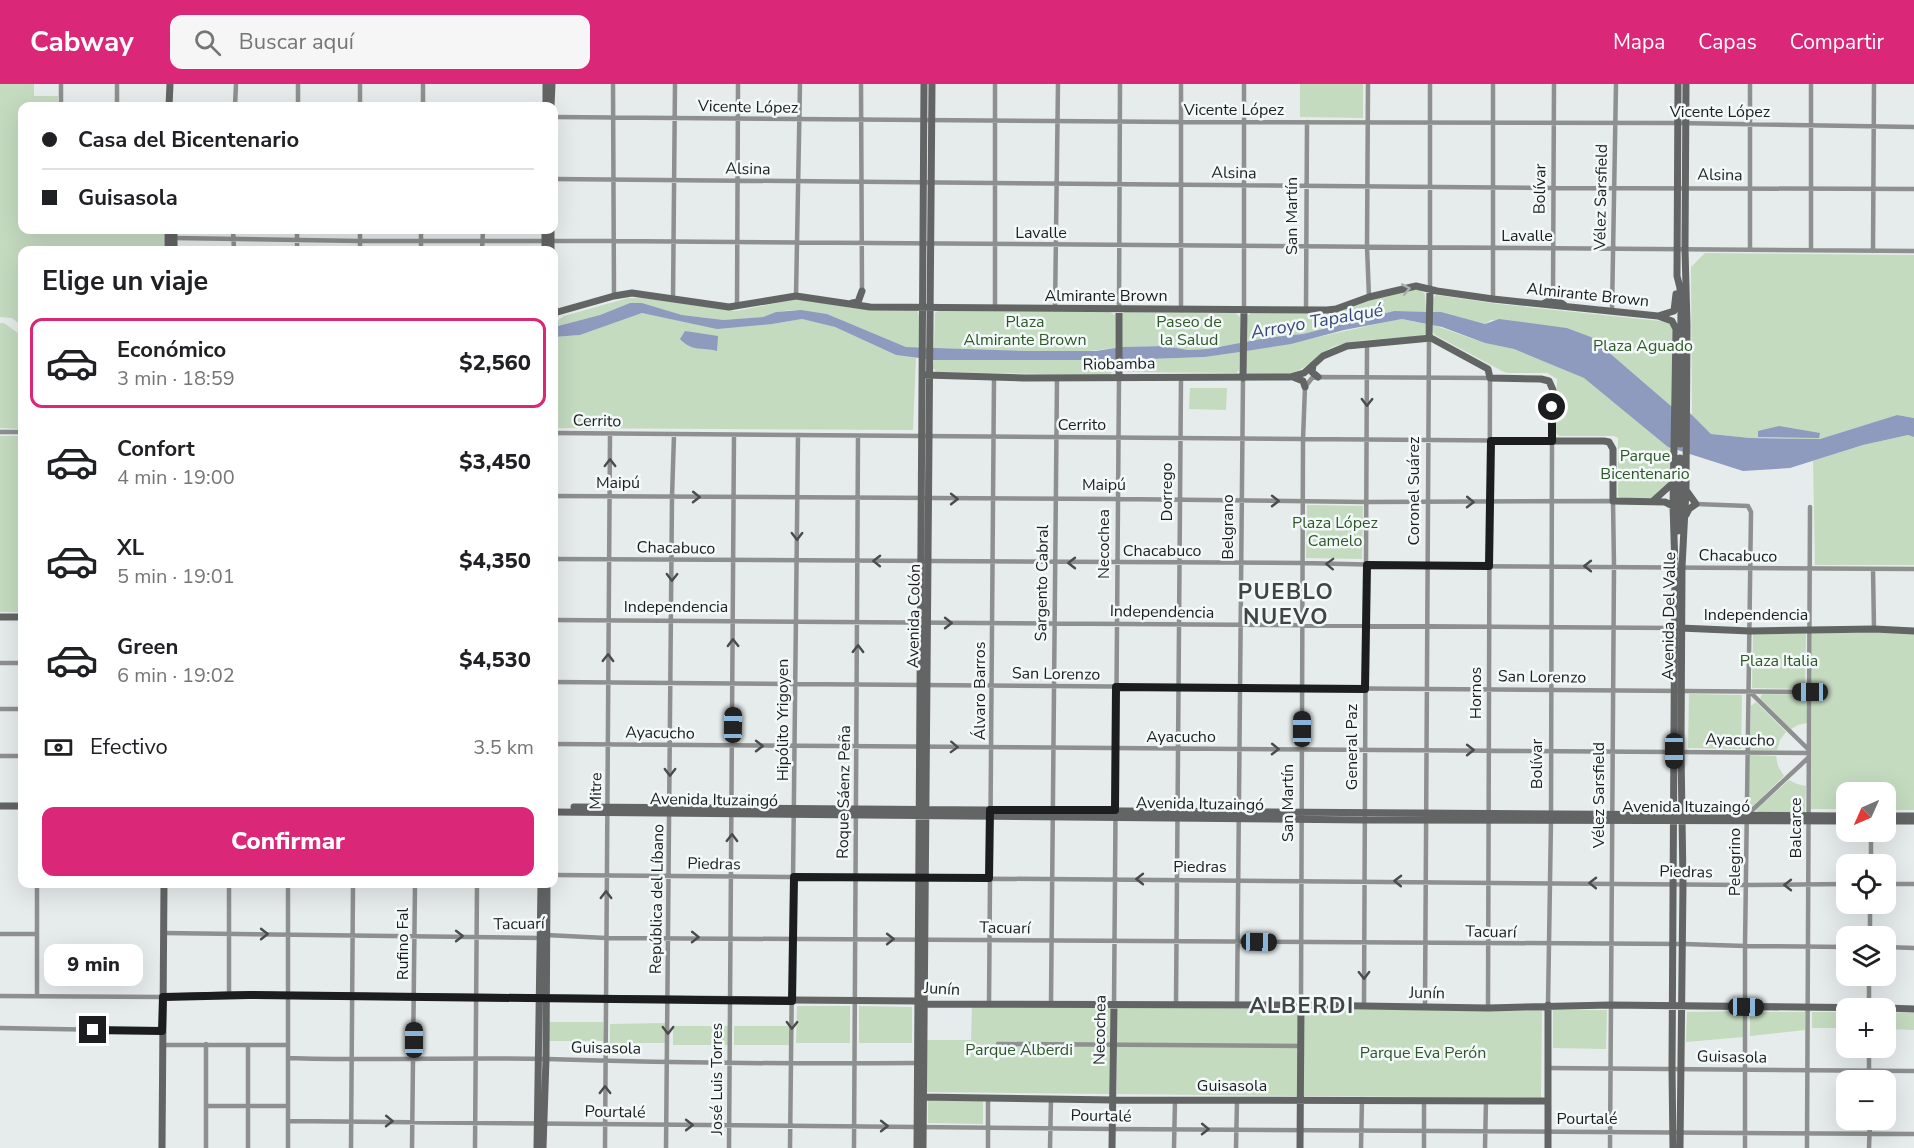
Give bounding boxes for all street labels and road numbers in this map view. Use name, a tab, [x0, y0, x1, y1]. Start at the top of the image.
street label: Vicente López	[697, 95, 798, 119]
street label: Vicente López	[1183, 99, 1284, 121]
street label: Vicente López	[1669, 101, 1770, 123]
street label: Vélez Sarsfield	[1589, 144, 1613, 251]
street label: Alsina	[725, 158, 771, 180]
street label: Alsina	[1211, 162, 1257, 184]
street label: Bolívar	[1529, 163, 1551, 214]
street label: Alsina	[1697, 164, 1743, 186]
street label: San Martín	[1281, 177, 1303, 255]
street label: Lavalle	[1015, 222, 1067, 244]
street label: Lavalle	[1501, 225, 1553, 247]
street label: Almirante Brown	[1526, 278, 1650, 312]
street label: Almirante Brown	[1045, 285, 1167, 307]
street label: Riobamba	[1083, 352, 1155, 376]
street label: Cerrito	[573, 410, 621, 432]
street label: Cerrito	[1058, 414, 1106, 436]
street label: Coronel Suárez	[1403, 437, 1425, 545]
street label: Dorrego	[1156, 462, 1178, 521]
street label: Maipú	[596, 472, 640, 494]
street label: Maipú	[1082, 474, 1126, 496]
street label: Belgrano	[1217, 494, 1239, 560]
street label: Necochea	[1093, 509, 1115, 579]
street label: Sargento Cabral	[1030, 524, 1054, 642]
street label: Chacabuco	[637, 536, 716, 560]
street label: Chacabuco	[1123, 540, 1201, 562]
street label: Chacabuco	[1699, 544, 1778, 568]
street label: Avenida Del Valle	[1657, 552, 1681, 680]
street label: Avenida Colón	[902, 564, 926, 668]
street label: Independencia	[624, 596, 728, 618]
street label: Independencia	[1110, 600, 1214, 624]
street label: Independencia	[1704, 604, 1808, 626]
street label: Álvaro Barros	[969, 642, 991, 740]
street label: Hipólito Yrigoyen	[772, 659, 794, 781]
street label: San Lorenzo	[1012, 662, 1100, 686]
street label: San Lorenzo	[1498, 665, 1586, 689]
street label: Hornos	[1465, 667, 1487, 719]
street label: General Paz	[1341, 704, 1363, 790]
street label: Ayacucho	[625, 721, 695, 745]
street label: Roque Sáenz Peña	[832, 725, 856, 859]
street label: Ayacucho	[1146, 726, 1216, 748]
street label: Ayacucho	[1705, 728, 1775, 752]
street label: Bolívar	[1526, 739, 1548, 789]
street label: Vélez Sarsfield	[1588, 742, 1610, 849]
street label: San Martín	[1277, 764, 1299, 842]
street label: Mitre	[585, 772, 607, 810]
street label: Avenida Ituzaingó	[650, 788, 778, 812]
street label: Avenida Ituzaingó	[1136, 792, 1264, 816]
street label: Avenida Ituzaingó	[1622, 796, 1750, 818]
street label: Balcarce	[1785, 797, 1807, 859]
street label: República del Líbano	[645, 824, 669, 974]
street label: Pelegrino	[1724, 828, 1746, 896]
street label: Piedras	[687, 853, 741, 875]
street label: Piedras	[1173, 856, 1227, 878]
street label: Piedras	[1659, 861, 1713, 883]
street label: Rufino Fal	[392, 908, 414, 980]
street label: Tacuarí	[493, 913, 546, 935]
street label: Tacuarí	[979, 917, 1032, 939]
street label: Tacuarí	[1465, 921, 1518, 943]
street label: Junín	[922, 977, 961, 1001]
street label: Junín	[1408, 982, 1445, 1004]
street label: Necochea	[1088, 995, 1112, 1065]
street label: José Luis Torres	[706, 1023, 728, 1136]
street label: Guisasola	[571, 1036, 641, 1060]
street label: Guisasola	[1697, 1045, 1767, 1069]
street label: Guisasola	[1197, 1075, 1267, 1097]
street label: Pourtalé	[584, 1100, 646, 1124]
street label: Pourtalé	[1070, 1104, 1132, 1128]
street label: Pourtalé	[1556, 1108, 1618, 1130]

